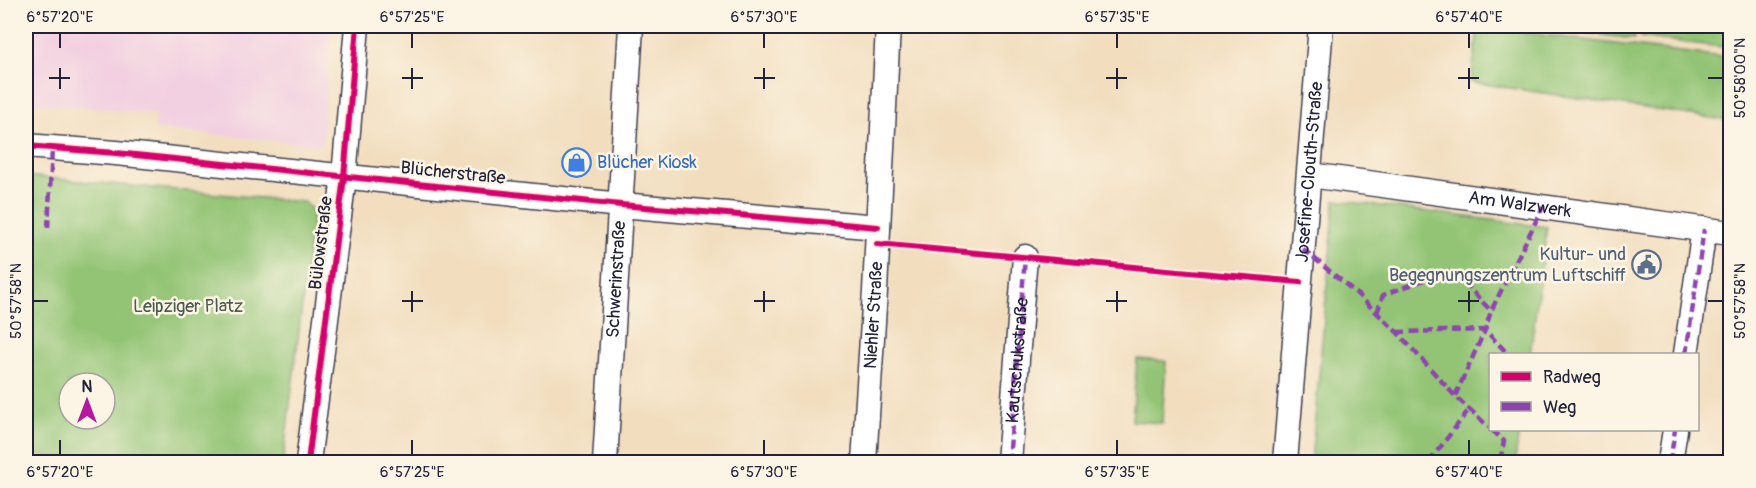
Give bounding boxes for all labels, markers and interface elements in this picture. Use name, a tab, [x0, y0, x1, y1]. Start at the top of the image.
text: 6°57'20"E	[27, 8, 94, 27]
text: 6°57'25"E	[380, 8, 445, 27]
text: 6°57'30"E	[731, 8, 798, 27]
text: 6°57'35"E	[1085, 8, 1150, 27]
text: 6°57'40"E	[1435, 8, 1503, 27]
text: 50°58'00"N	[1731, 38, 1750, 118]
street label: Josefine-Clouth-Straße	[1290, 81, 1328, 263]
shop icon: Blücher Kiosk	[560, 146, 592, 178]
place label: Blücher Kiosk	[597, 151, 697, 174]
street label: Blücherstraße	[399, 156, 507, 190]
street label: Am Walzwerk	[1467, 186, 1573, 223]
street label: Bülowstraße	[304, 195, 338, 291]
street label: Schwerinstraße	[601, 220, 631, 339]
place label: Kultur- und Begegnungszentrum Luftschiff	[1389, 243, 1626, 287]
public building icon: Kultur- und Begegnungszentrum Luftschiff	[1631, 248, 1663, 280]
street label: Niehler Straße	[859, 261, 888, 370]
text: 50°57'58"N	[7, 263, 26, 339]
text: 50°57'58"N	[1731, 263, 1750, 339]
park label: Leipziger Platz	[133, 295, 243, 318]
street label: Kautschukstraße	[1001, 296, 1033, 424]
legend	[1489, 353, 1699, 431]
text: Radweg	[1543, 366, 1601, 389]
north arrow	[57, 371, 117, 431]
text: N	[82, 377, 93, 397]
text: Weg	[1543, 396, 1576, 419]
text: 6°57'20"E	[27, 463, 94, 482]
text: 6°57'25"E	[380, 463, 445, 482]
text: 6°57'30"E	[731, 463, 798, 482]
text: 6°57'35"E	[1085, 463, 1150, 482]
text: 6°57'40"E	[1435, 463, 1503, 482]

